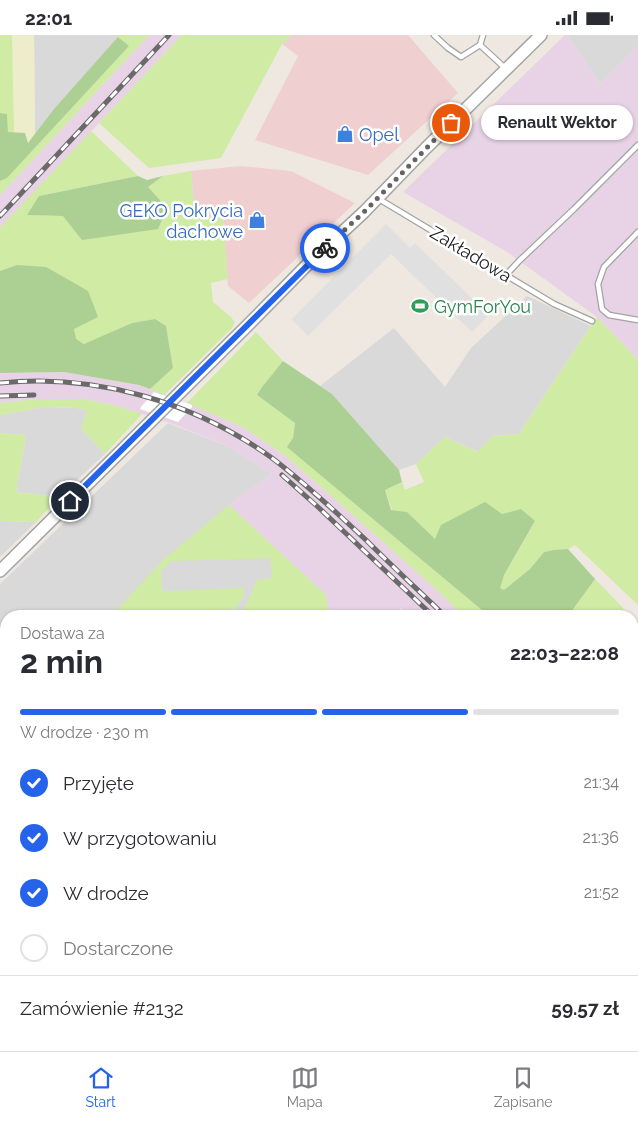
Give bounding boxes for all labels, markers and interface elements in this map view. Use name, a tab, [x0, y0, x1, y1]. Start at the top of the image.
text: 22:01	[25, 7, 72, 29]
pin	[430, 102, 472, 144]
callout: Renault Wektor	[481, 105, 634, 141]
icon: bag	[437, 109, 465, 137]
text: Renault Wektor	[497, 113, 617, 132]
shop icon: Opel	[335, 124, 355, 144]
place label: Opel	[359, 124, 399, 145]
place label: GEKO Pokrycia dachowe	[120, 200, 243, 242]
shop icon: GEKO Pokrycia dachowe	[247, 210, 267, 230]
street label: Zakładowa	[426, 221, 516, 287]
courier	[300, 223, 350, 273]
icon: bike	[311, 234, 339, 262]
sports icon: GymForYou	[410, 296, 430, 316]
place label: GymForYou	[434, 296, 531, 317]
pin	[49, 480, 91, 522]
icon: home	[56, 487, 84, 515]
text: Dostawa za	[20, 624, 105, 643]
text: 22:03–22:08	[510, 642, 619, 664]
text: 2 min	[20, 643, 103, 680]
text: W drodze · 230 m	[20, 723, 149, 742]
icon: check	[20, 769, 48, 797]
text: Przyjęte	[63, 772, 134, 794]
text: 21:34	[584, 773, 619, 792]
icon: check	[20, 824, 48, 852]
text: W przygotowaniu	[63, 827, 217, 849]
text: 21:36	[583, 828, 619, 847]
icon: check	[20, 879, 48, 907]
text: W drodze	[63, 882, 149, 904]
text: 21:52	[584, 883, 619, 902]
text: Dostarczone	[63, 937, 173, 959]
text: Zamówienie #2132	[20, 997, 184, 1019]
text: 59.57 zł	[551, 997, 619, 1019]
tab: Start	[85, 1064, 116, 1110]
tab: Mapa	[287, 1064, 323, 1110]
tab: Zapisane	[494, 1064, 553, 1110]

